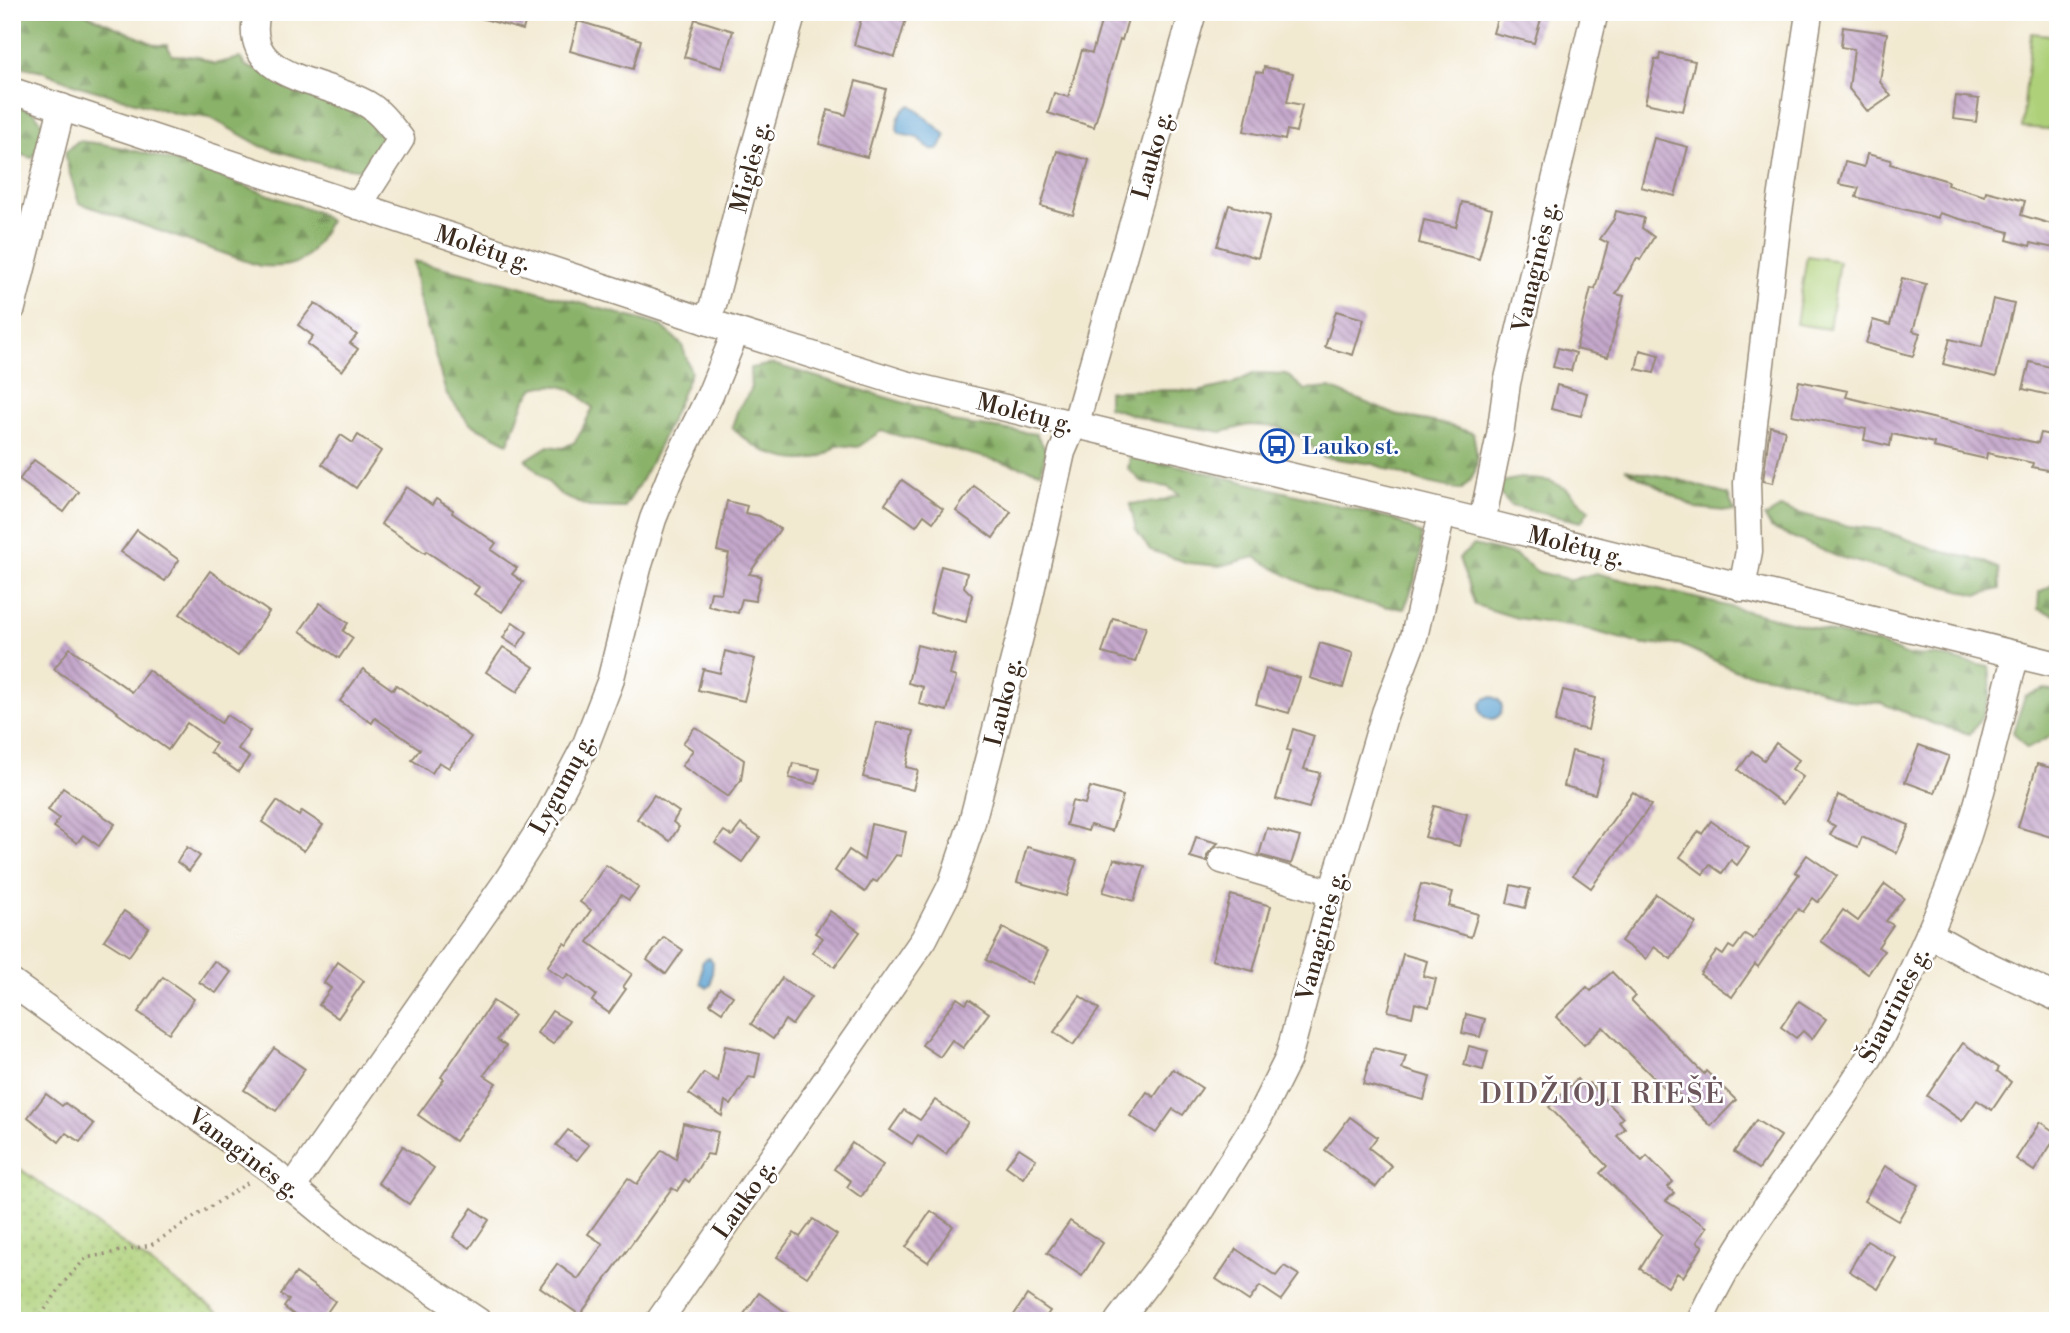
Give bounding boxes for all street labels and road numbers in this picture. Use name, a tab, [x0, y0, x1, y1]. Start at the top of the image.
street label: Lauko g.	[1126, 108, 1180, 203]
street label: Miglės g.	[724, 118, 778, 216]
street label: Vanaginės g.	[1506, 199, 1566, 337]
street label: Molėtų g.	[431, 219, 534, 278]
street label: Molėtų g.	[973, 387, 1076, 440]
street label: Molėtų g.	[1524, 520, 1627, 573]
street label: Lauko g.	[979, 655, 1029, 750]
street label: Lygumų g.	[524, 729, 602, 840]
street label: Vanaginės g.	[1290, 868, 1354, 1006]
street label: Šiaurinės g.	[1851, 942, 1937, 1068]
street label: Vanaginės g.	[180, 1101, 306, 1206]
street label: Lauko g.	[707, 1154, 783, 1245]

